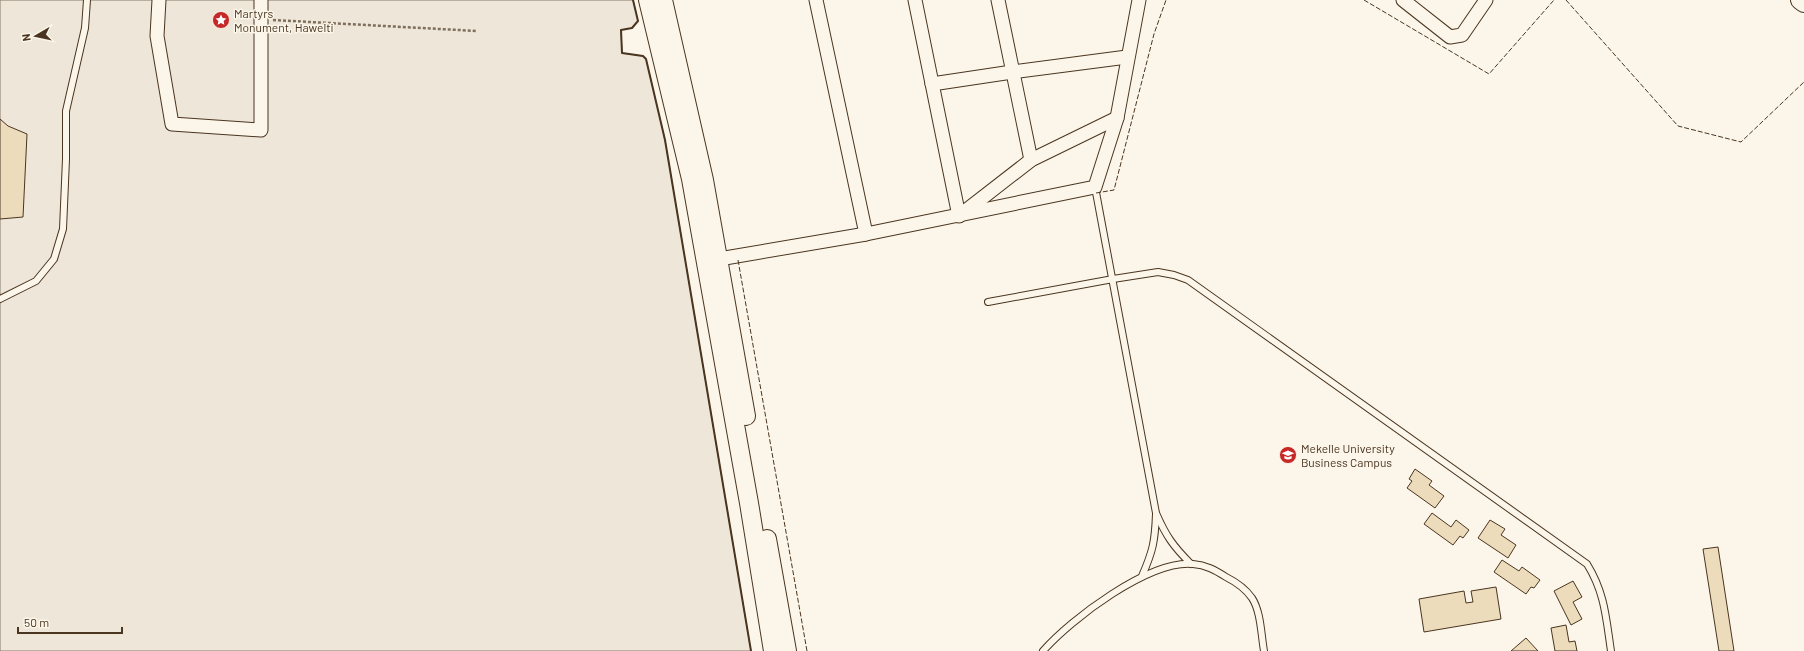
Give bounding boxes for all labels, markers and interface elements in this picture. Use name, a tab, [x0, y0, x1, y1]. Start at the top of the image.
place label: Martyrs Monument, Hawelti	[234, 6, 334, 34]
place icon: Martyrs Monument, Hawelti	[211, 10, 231, 30]
north arrow	[16, 16, 56, 56]
text: N	[19, 33, 33, 42]
place label: Mekelle University Business Campus	[1301, 441, 1395, 469]
school or university icon: Mekelle University Business Campus	[1278, 445, 1298, 465]
scale bar	[18, 609, 122, 635]
text: 50 m	[24, 615, 49, 629]

